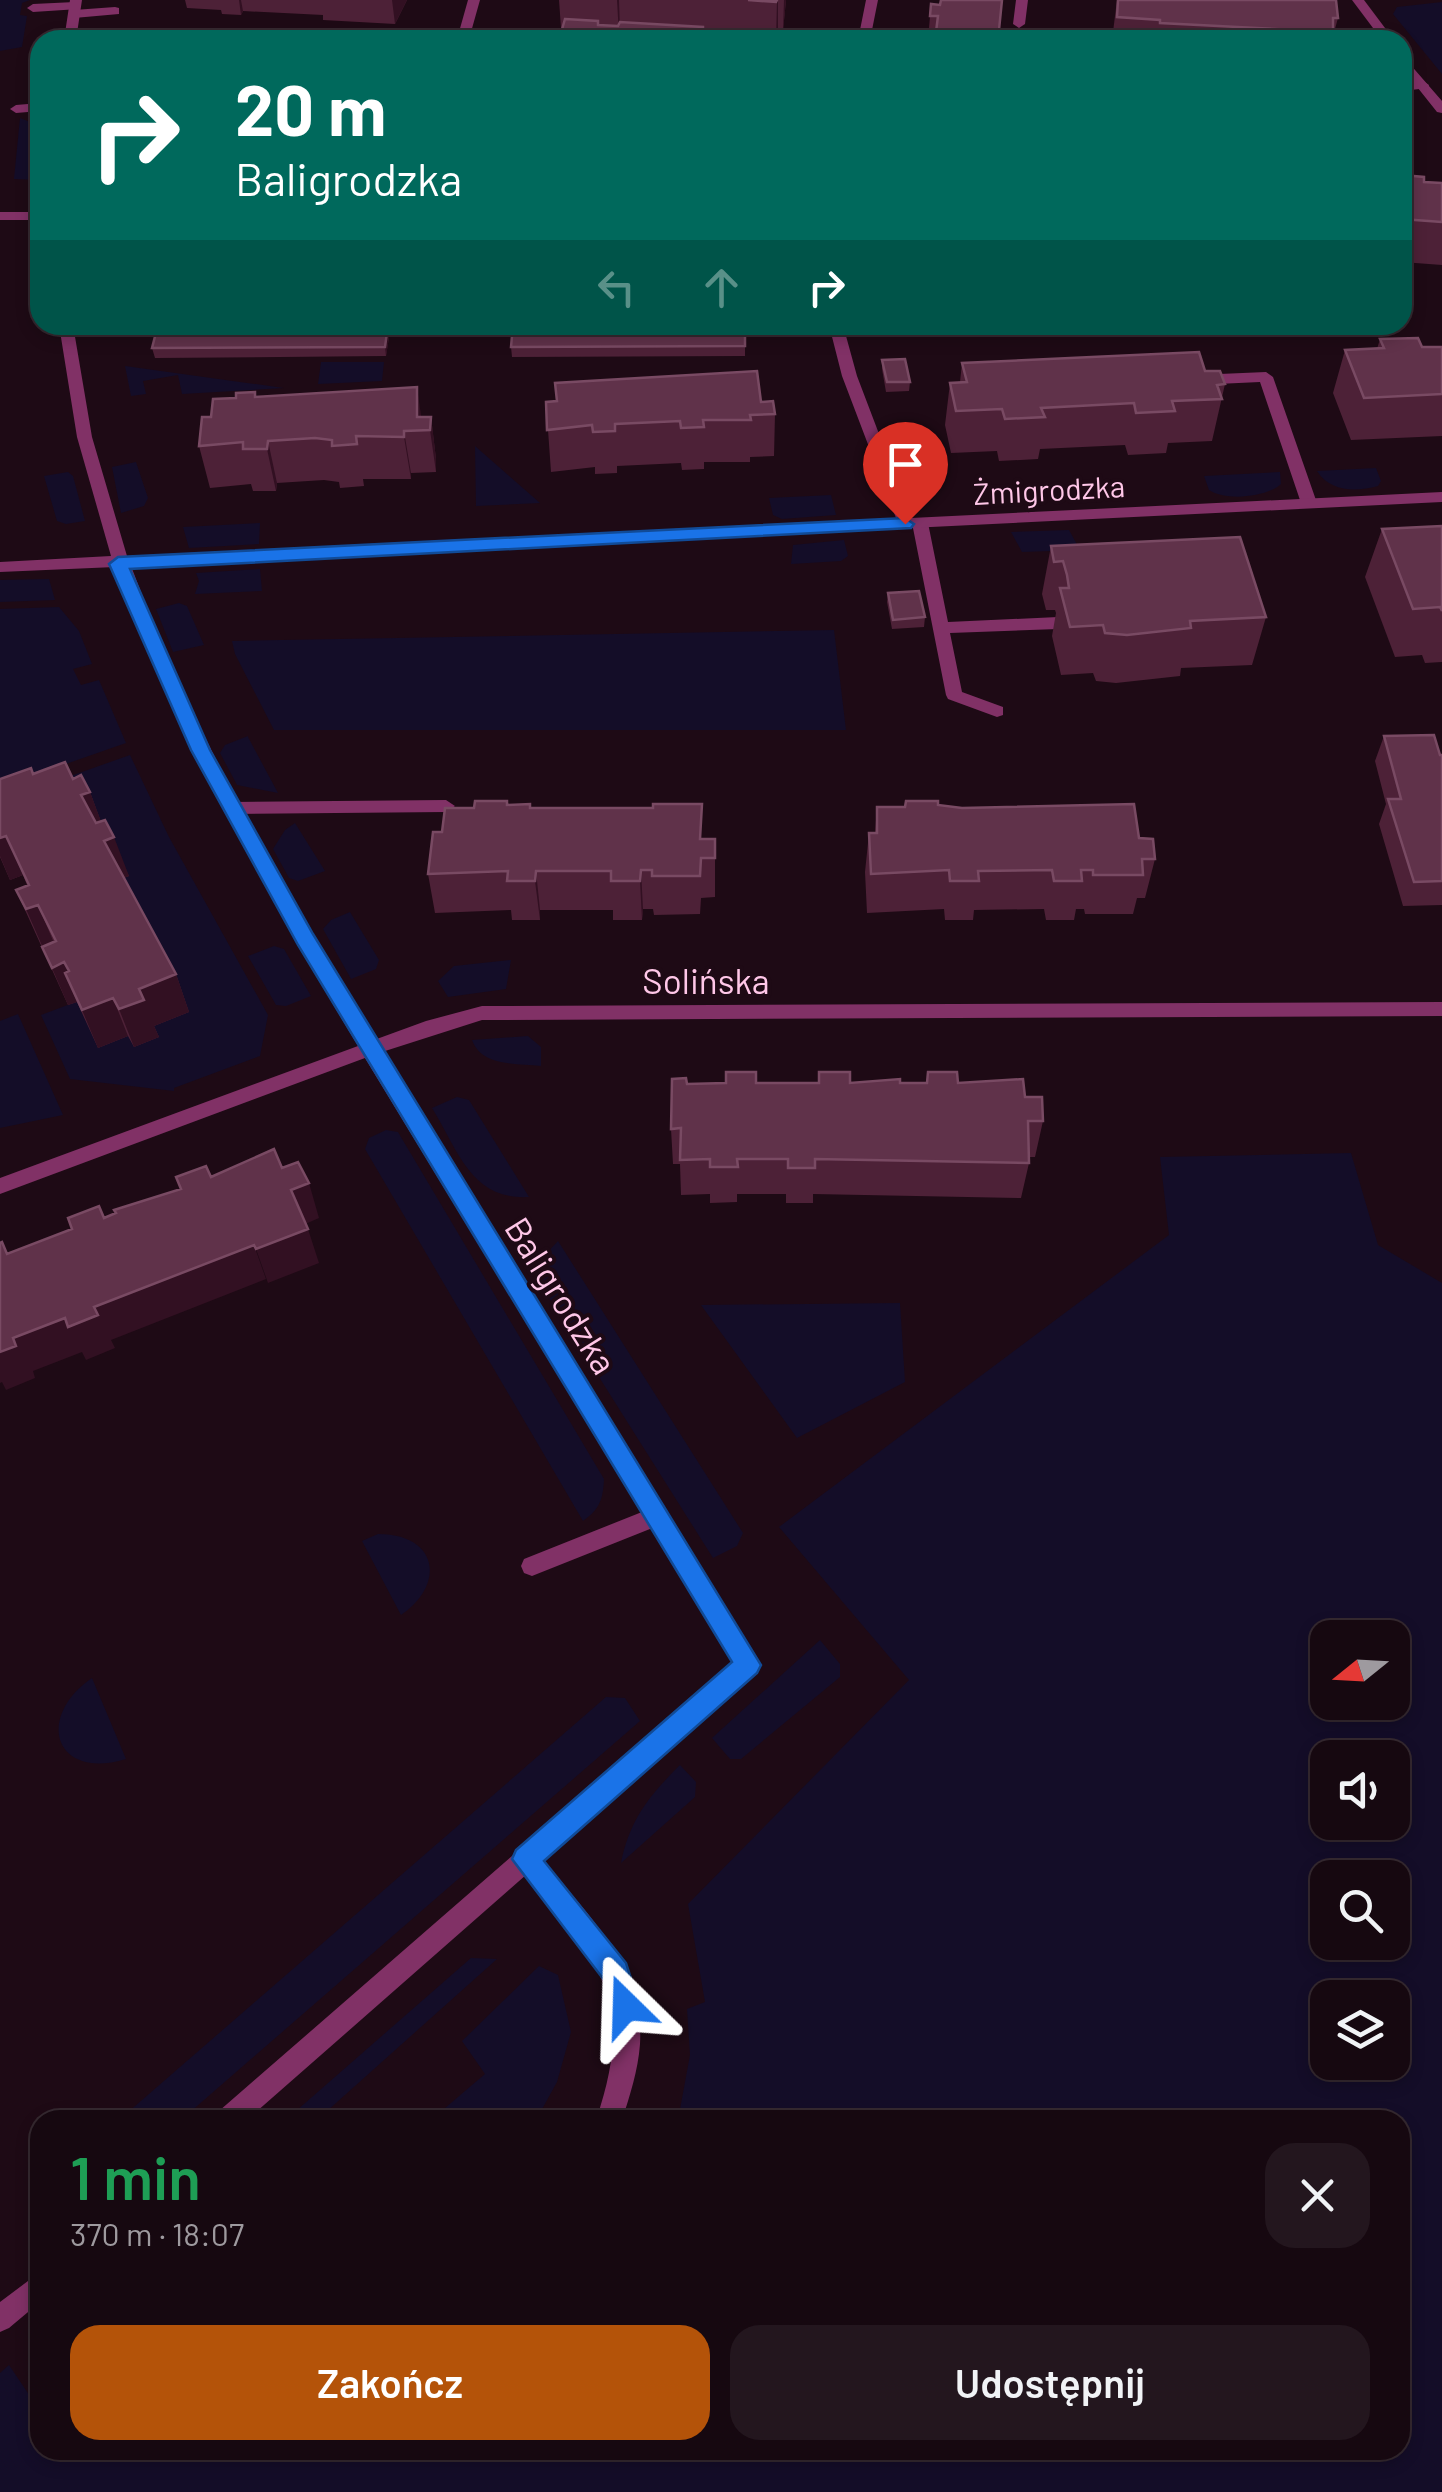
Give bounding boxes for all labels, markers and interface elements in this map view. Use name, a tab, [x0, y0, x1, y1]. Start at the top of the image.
text: 20 m	[235, 66, 387, 150]
icon: right	[70, 70, 200, 200]
text: Baligrodzka	[235, 151, 462, 205]
icon: left	[589, 260, 644, 315]
icon: ahead	[694, 260, 749, 315]
icon: right	[799, 260, 854, 315]
pin	[863, 422, 948, 525]
icon: arrive	[878, 437, 933, 492]
street label: Żmigrodzka	[972, 467, 1126, 511]
street label: Solińska	[642, 959, 770, 1001]
street label: Baligrodzka	[497, 1209, 627, 1381]
north arrow	[1310, 1620, 1410, 1720]
map controls	[1310, 1620, 1410, 2080]
button: sound	[1310, 1740, 1410, 1840]
button: search	[1310, 1860, 1410, 1960]
position arrow	[574, 1954, 678, 2058]
button: layers	[1310, 1980, 1410, 2080]
text: 1 min	[70, 2140, 201, 2212]
button: close	[1265, 2143, 1370, 2248]
text: 370 m · 18:07	[70, 2214, 244, 2252]
button: Zakończ	[70, 2325, 710, 2440]
button: Udostępnij	[730, 2325, 1370, 2440]

